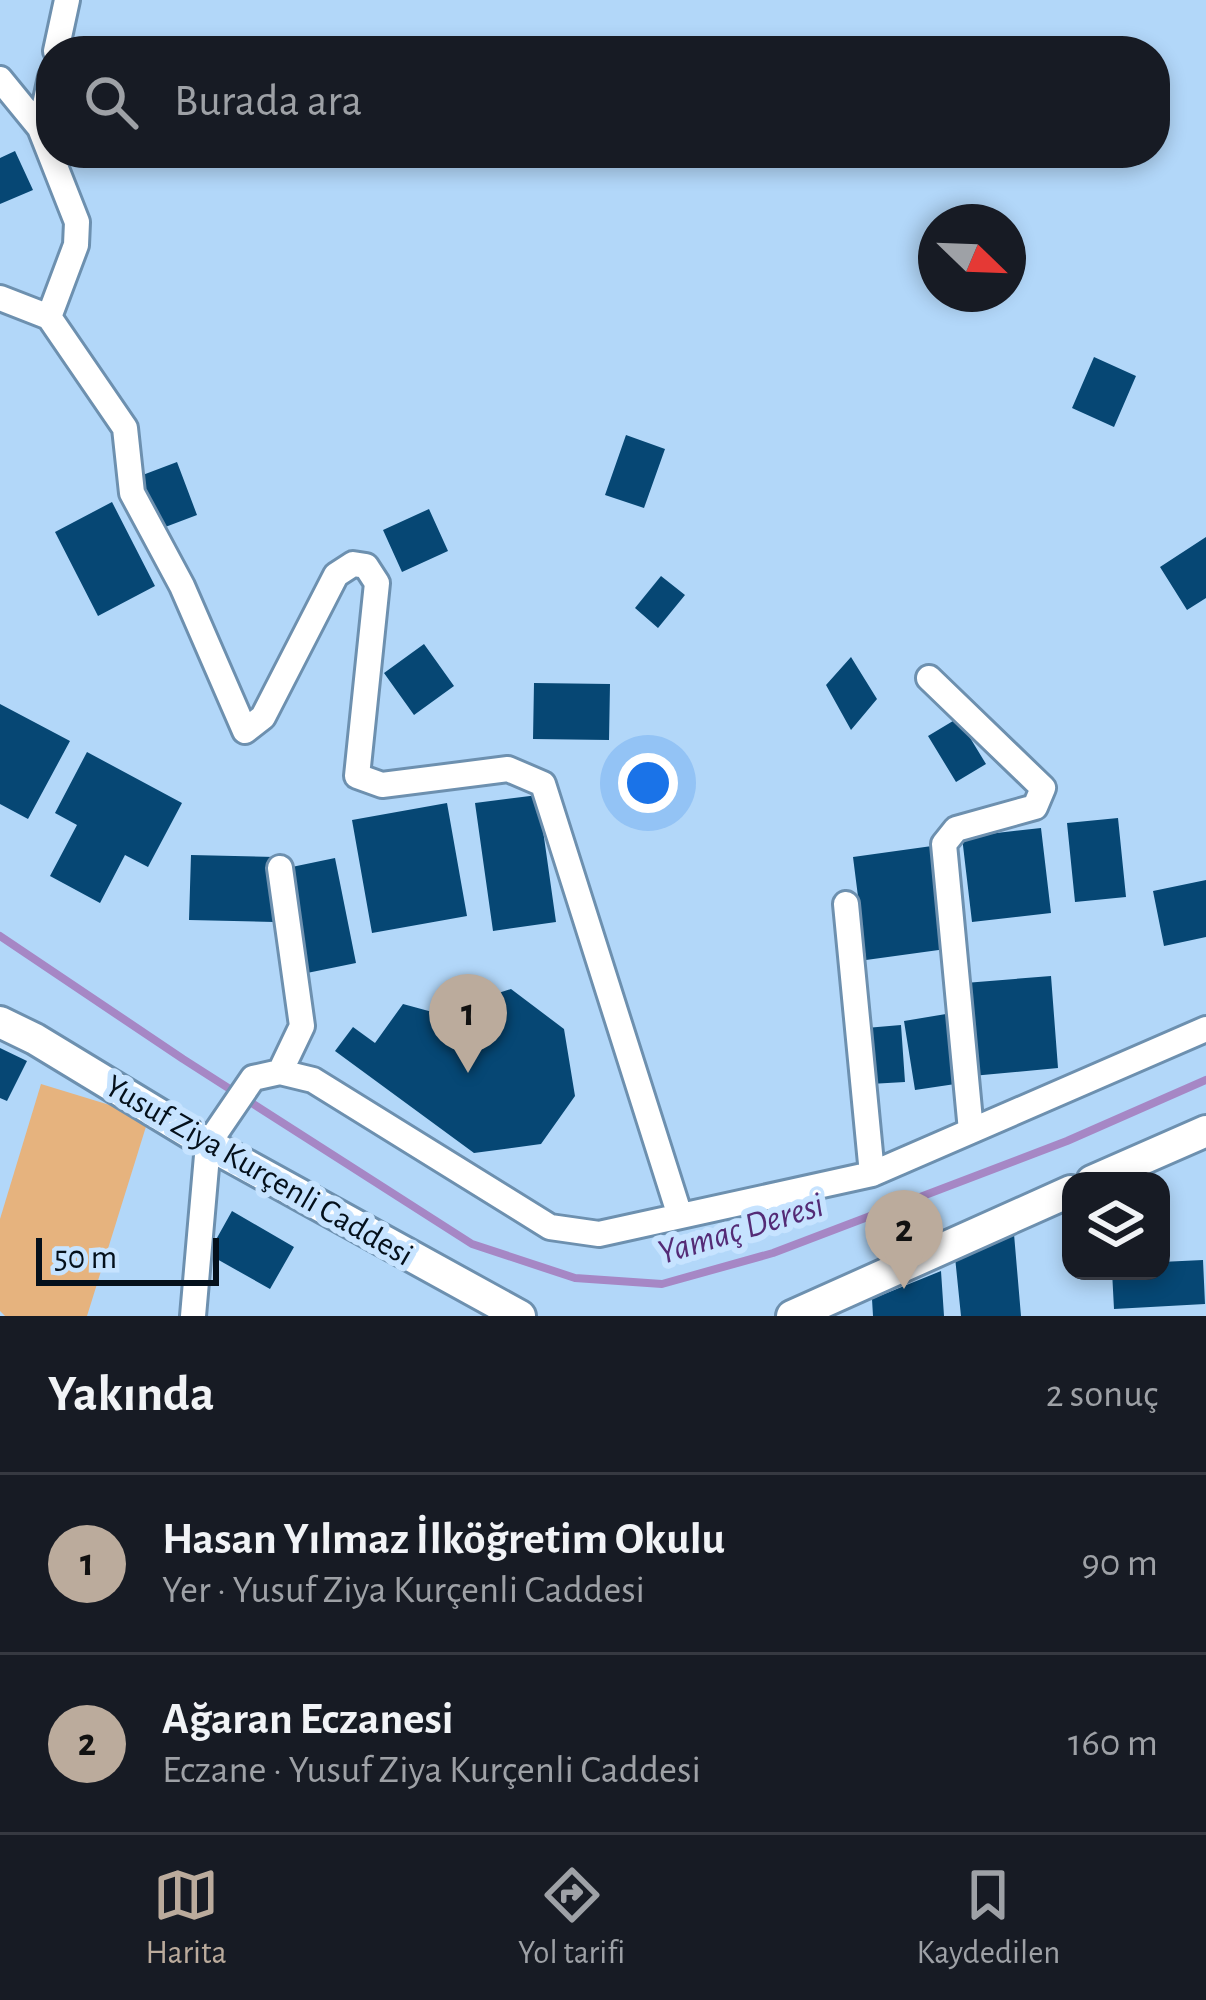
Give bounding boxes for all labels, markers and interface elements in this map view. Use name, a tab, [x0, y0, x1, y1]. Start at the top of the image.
search box	[36, 36, 1170, 168]
icon: search	[78, 69, 144, 135]
text: Burada ara	[174, 79, 362, 124]
north arrow	[918, 204, 1026, 312]
your location	[618, 753, 678, 813]
pin: 1	[429, 974, 507, 1073]
street label: Yusuf Ziya Kurçenli Caddesi	[99, 1070, 418, 1273]
map controls	[1062, 1172, 1170, 1280]
button: layers	[1062, 1172, 1170, 1280]
water label: Yamaç Deresi	[653, 1187, 828, 1271]
pin: 2	[865, 1190, 943, 1289]
scale bar	[36, 1232, 219, 1285]
text: 50 m	[54, 1242, 117, 1275]
text: Yakında	[48, 1369, 214, 1420]
text: 2 sonuç	[1046, 1375, 1158, 1414]
text: Hasan Yılmaz İlköğretim Okulu	[162, 1517, 725, 1562]
text: 1	[80, 1544, 94, 1583]
text: 90 m	[1081, 1544, 1158, 1583]
text: Yer · Yusuf Ziya Kurçenli Caddesi	[162, 1571, 645, 1610]
text: Ağaran Eczanesi	[162, 1697, 453, 1742]
text: 2	[78, 1724, 96, 1763]
text: 160 m	[1068, 1724, 1158, 1763]
text: Eczane · Yusuf Ziya Kurçenli Caddesi	[162, 1751, 701, 1790]
tab: Harita	[146, 1862, 227, 1974]
tab: Yol tarifi	[518, 1862, 625, 1974]
tab: Kaydedilen	[916, 1862, 1060, 1974]

